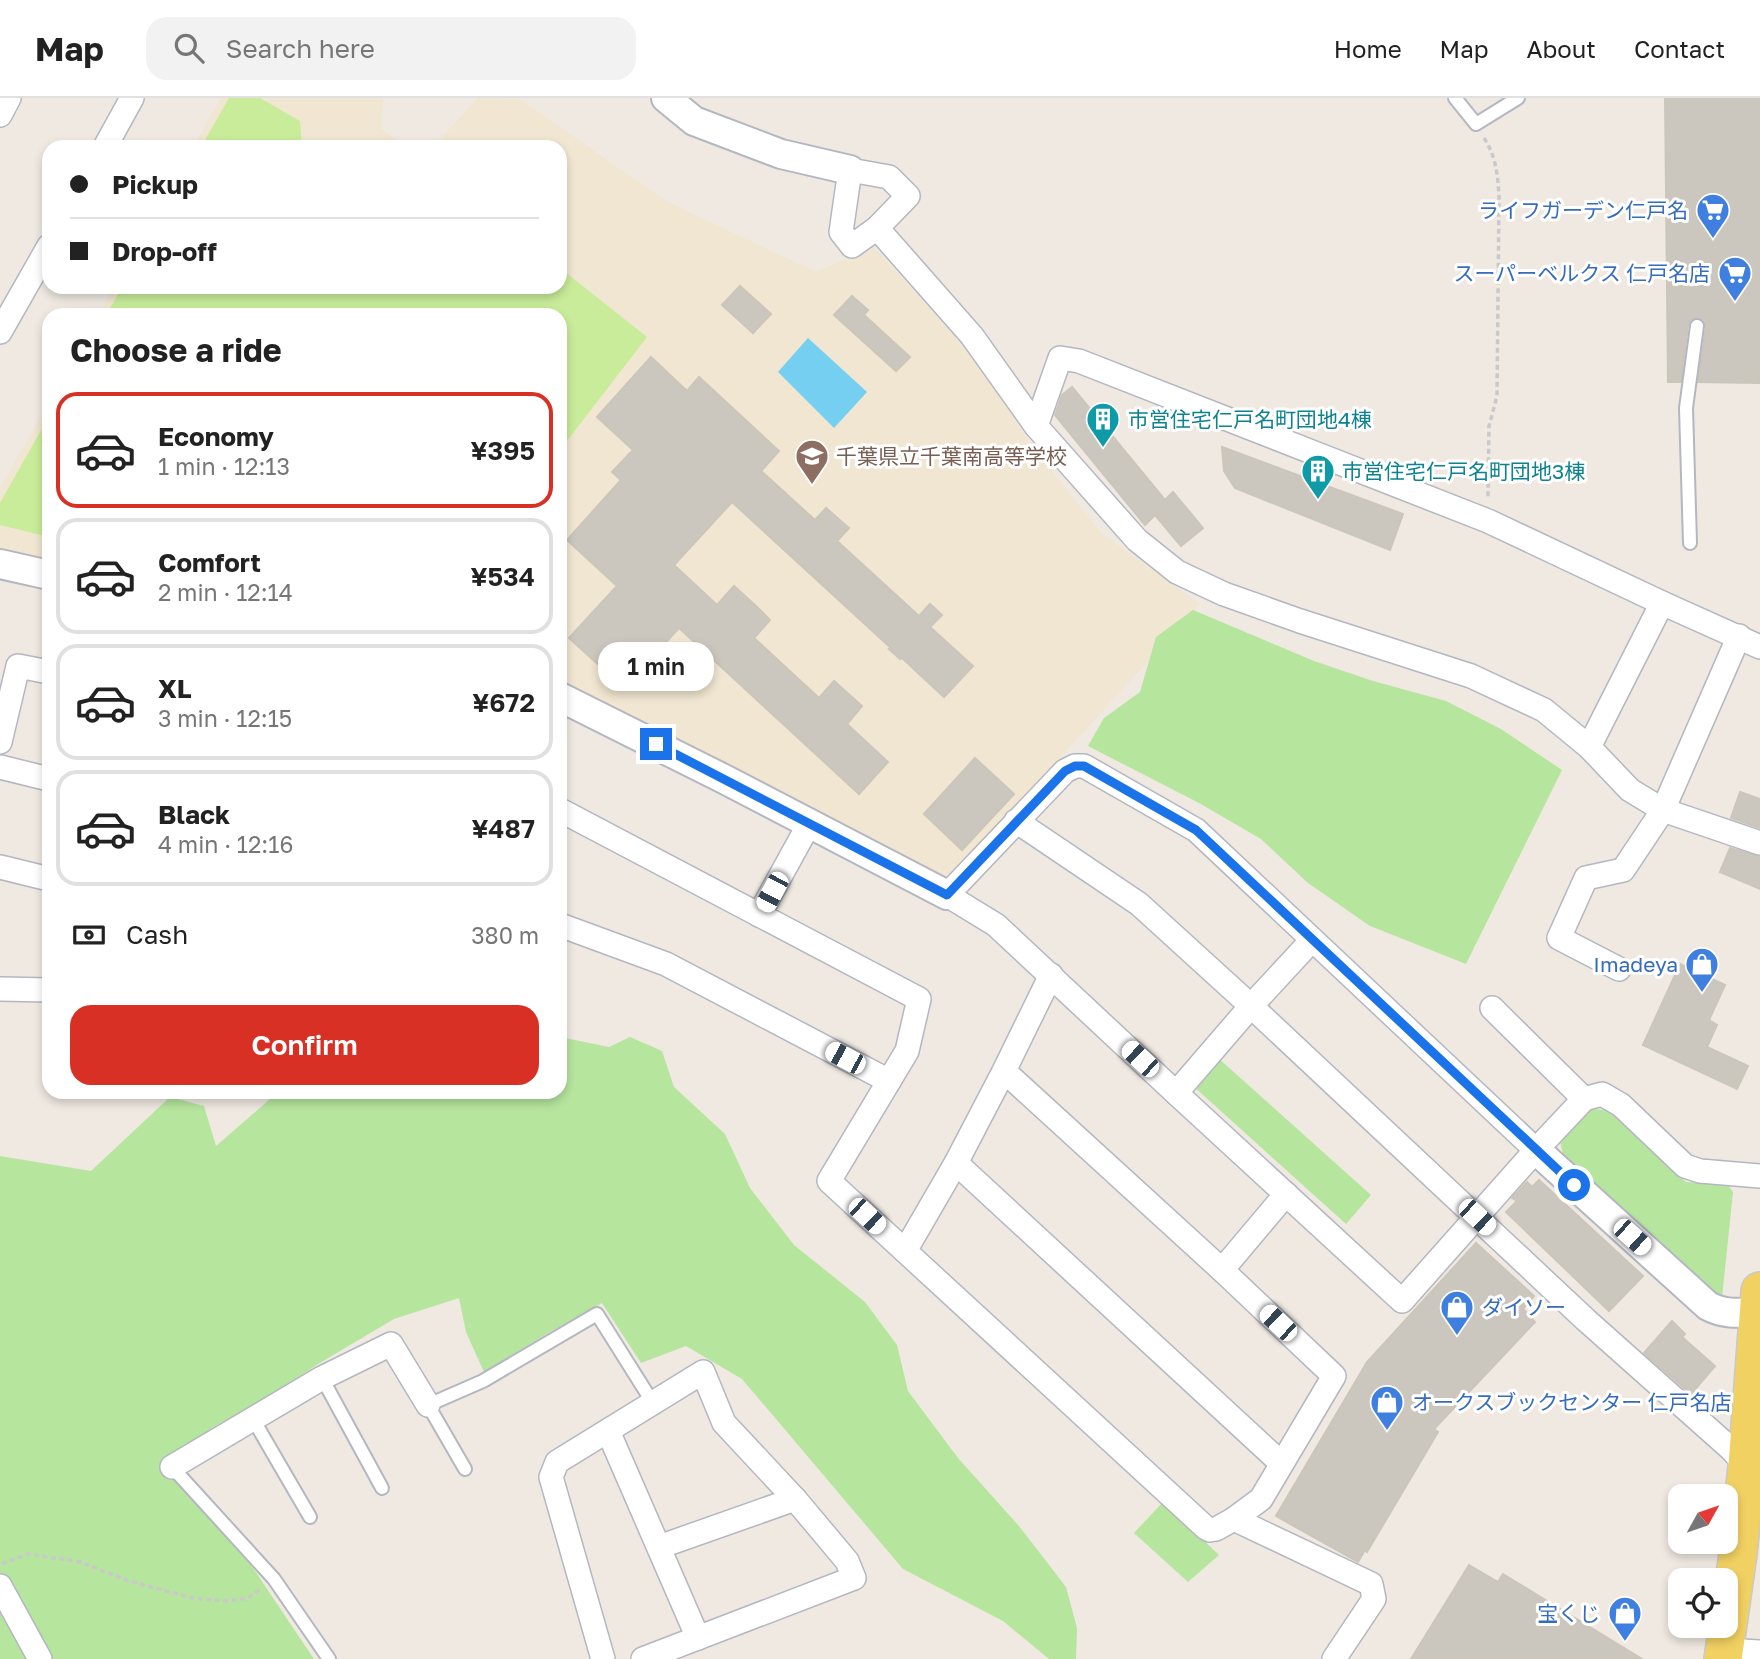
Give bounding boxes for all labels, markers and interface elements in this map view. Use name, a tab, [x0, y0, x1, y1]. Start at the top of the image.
search box	[146, 17, 636, 80]
text: Map	[35, 29, 104, 68]
icon: search	[170, 29, 208, 67]
text: Search here	[226, 33, 375, 64]
text: Home	[1334, 34, 1402, 63]
text: Map	[1440, 34, 1489, 63]
text: About	[1527, 34, 1596, 63]
text: Contact	[1634, 34, 1725, 63]
text: Pickup	[112, 169, 198, 200]
supermarket icon: ライフガーデン仁戸名	[1694, 191, 1732, 240]
place label: ライフガーデン仁戸名	[1478, 197, 1688, 223]
text: Drop-off	[112, 236, 217, 267]
supermarket icon: スーパーベルクス 仁戸名店	[1716, 254, 1754, 303]
place label: スーパーベルクス 仁戸名店	[1454, 260, 1710, 286]
text: Choose a ride	[70, 331, 282, 369]
building icon: 市営住宅仁戸名町団地4棟	[1084, 400, 1122, 449]
place label: 市営住宅仁戸名町団地4棟	[1128, 406, 1372, 432]
icon: car	[74, 419, 137, 482]
text: Economy	[158, 421, 274, 452]
text: ¥395	[471, 435, 535, 466]
school or university icon: 千葉県立千葉南高等学校	[793, 437, 831, 486]
place label: 千葉県立千葉南高等学校	[836, 443, 1067, 469]
text: 1 min · 12:13	[158, 452, 290, 480]
building icon: 市営住宅仁戸名町団地3棟	[1299, 452, 1337, 501]
place label: 市営住宅仁戸名町団地3棟	[1342, 458, 1585, 484]
icon: car	[74, 545, 137, 608]
text: Comfort	[158, 547, 261, 578]
text: ¥534	[470, 561, 535, 592]
text: 2 min · 12:14	[158, 578, 293, 606]
callout: 1 min	[598, 642, 714, 692]
text: 1 min	[627, 652, 685, 680]
icon: car	[74, 671, 137, 734]
text: XL	[158, 673, 192, 704]
text: ¥672	[472, 687, 535, 718]
text: 3 min · 12:15	[158, 704, 292, 732]
route end	[640, 728, 672, 760]
icon: car	[74, 797, 137, 860]
text: Black	[158, 799, 230, 830]
text: ¥487	[471, 813, 535, 844]
text: 4 min · 12:16	[158, 830, 293, 858]
car	[753, 869, 792, 915]
icon: cash	[70, 916, 108, 954]
text: Cash	[126, 919, 188, 950]
text: 380 m	[471, 921, 539, 949]
shop icon: Imadeya	[1683, 945, 1721, 994]
place label: Imadeya	[1593, 951, 1678, 977]
button: Confirm	[70, 1005, 539, 1085]
car	[1118, 1037, 1163, 1081]
car	[822, 1039, 869, 1077]
route start	[1558, 1169, 1590, 1201]
car	[845, 1194, 890, 1238]
car	[1455, 1195, 1500, 1239]
car	[1610, 1215, 1655, 1259]
shop icon: ダイソー	[1438, 1288, 1476, 1337]
place label: ダイソー	[1482, 1294, 1566, 1320]
car	[1256, 1301, 1301, 1345]
shop icon: オークスブックセンター 仁戸名店	[1368, 1383, 1406, 1432]
place label: オークスブックセンター 仁戸名店	[1412, 1389, 1732, 1415]
north arrow	[1668, 1484, 1738, 1554]
map controls	[1668, 1484, 1738, 1638]
button: locate	[1668, 1568, 1738, 1638]
shop icon: 宝くじ	[1606, 1594, 1644, 1643]
place label: 宝くじ	[1537, 1600, 1600, 1626]

